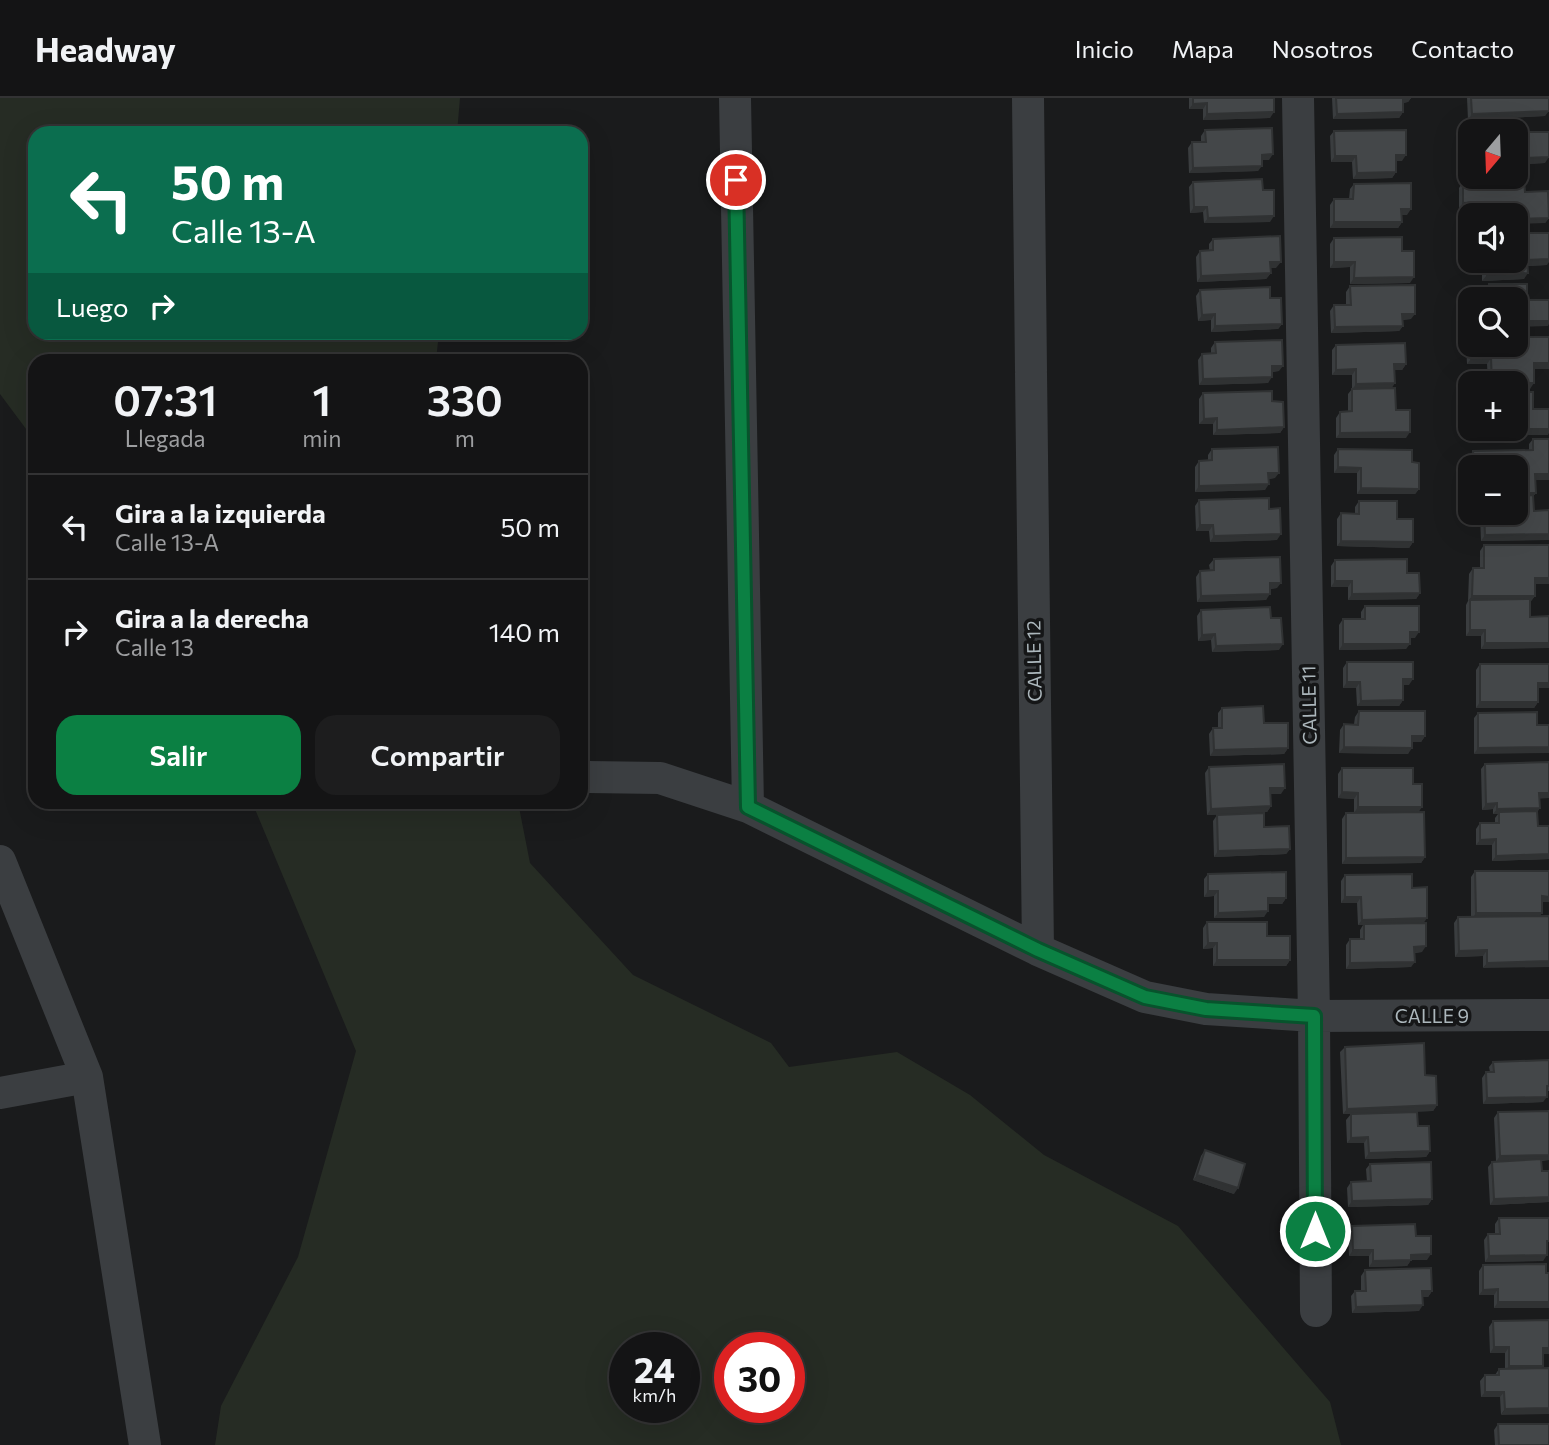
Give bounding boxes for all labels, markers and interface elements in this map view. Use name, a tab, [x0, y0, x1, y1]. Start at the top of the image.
text: Headway	[35, 28, 176, 69]
text: Inicio	[1075, 34, 1134, 63]
text: Mapa	[1172, 34, 1234, 63]
text: Nosotros	[1272, 34, 1373, 63]
text: Contacto	[1411, 34, 1514, 63]
north arrow	[1458, 119, 1528, 189]
map controls	[1458, 119, 1528, 525]
text: 50 m	[171, 150, 284, 210]
pin	[706, 150, 766, 210]
icon: left	[56, 154, 147, 245]
icon: arrive	[717, 161, 755, 199]
button: sound	[1458, 203, 1528, 273]
text: Calle 13-A	[171, 210, 316, 250]
icon: right	[143, 287, 181, 325]
button: search	[1458, 287, 1528, 357]
text: Luego	[56, 291, 129, 322]
button: +	[1458, 371, 1528, 441]
text: 07:31	[113, 373, 217, 425]
text: 1	[313, 373, 331, 425]
text: 330	[427, 373, 503, 425]
text: Llegada	[125, 424, 206, 452]
text: min	[302, 424, 341, 452]
text: m	[455, 424, 475, 452]
button: −	[1458, 455, 1528, 525]
text: Gira a la izquierda	[115, 497, 326, 528]
icon: left	[56, 508, 94, 546]
text: 50 m	[500, 511, 560, 542]
text: Calle 13-A	[115, 528, 219, 556]
text: Gira a la derecha	[115, 602, 309, 633]
icon: right	[56, 613, 94, 651]
text: 140 m	[489, 616, 560, 647]
street label: CALLE 12	[1021, 620, 1046, 702]
text: Calle 13	[115, 633, 194, 661]
street label: CALLE 11	[1296, 665, 1321, 745]
button: Salir	[56, 715, 301, 795]
button: Compartir	[315, 715, 560, 795]
street label: CALLE 9	[1395, 1004, 1469, 1027]
position arrow	[1278, 1194, 1352, 1268]
speed limit sign: 30	[714, 1332, 805, 1423]
text: 24	[634, 1347, 675, 1390]
text: km/h	[633, 1384, 676, 1406]

